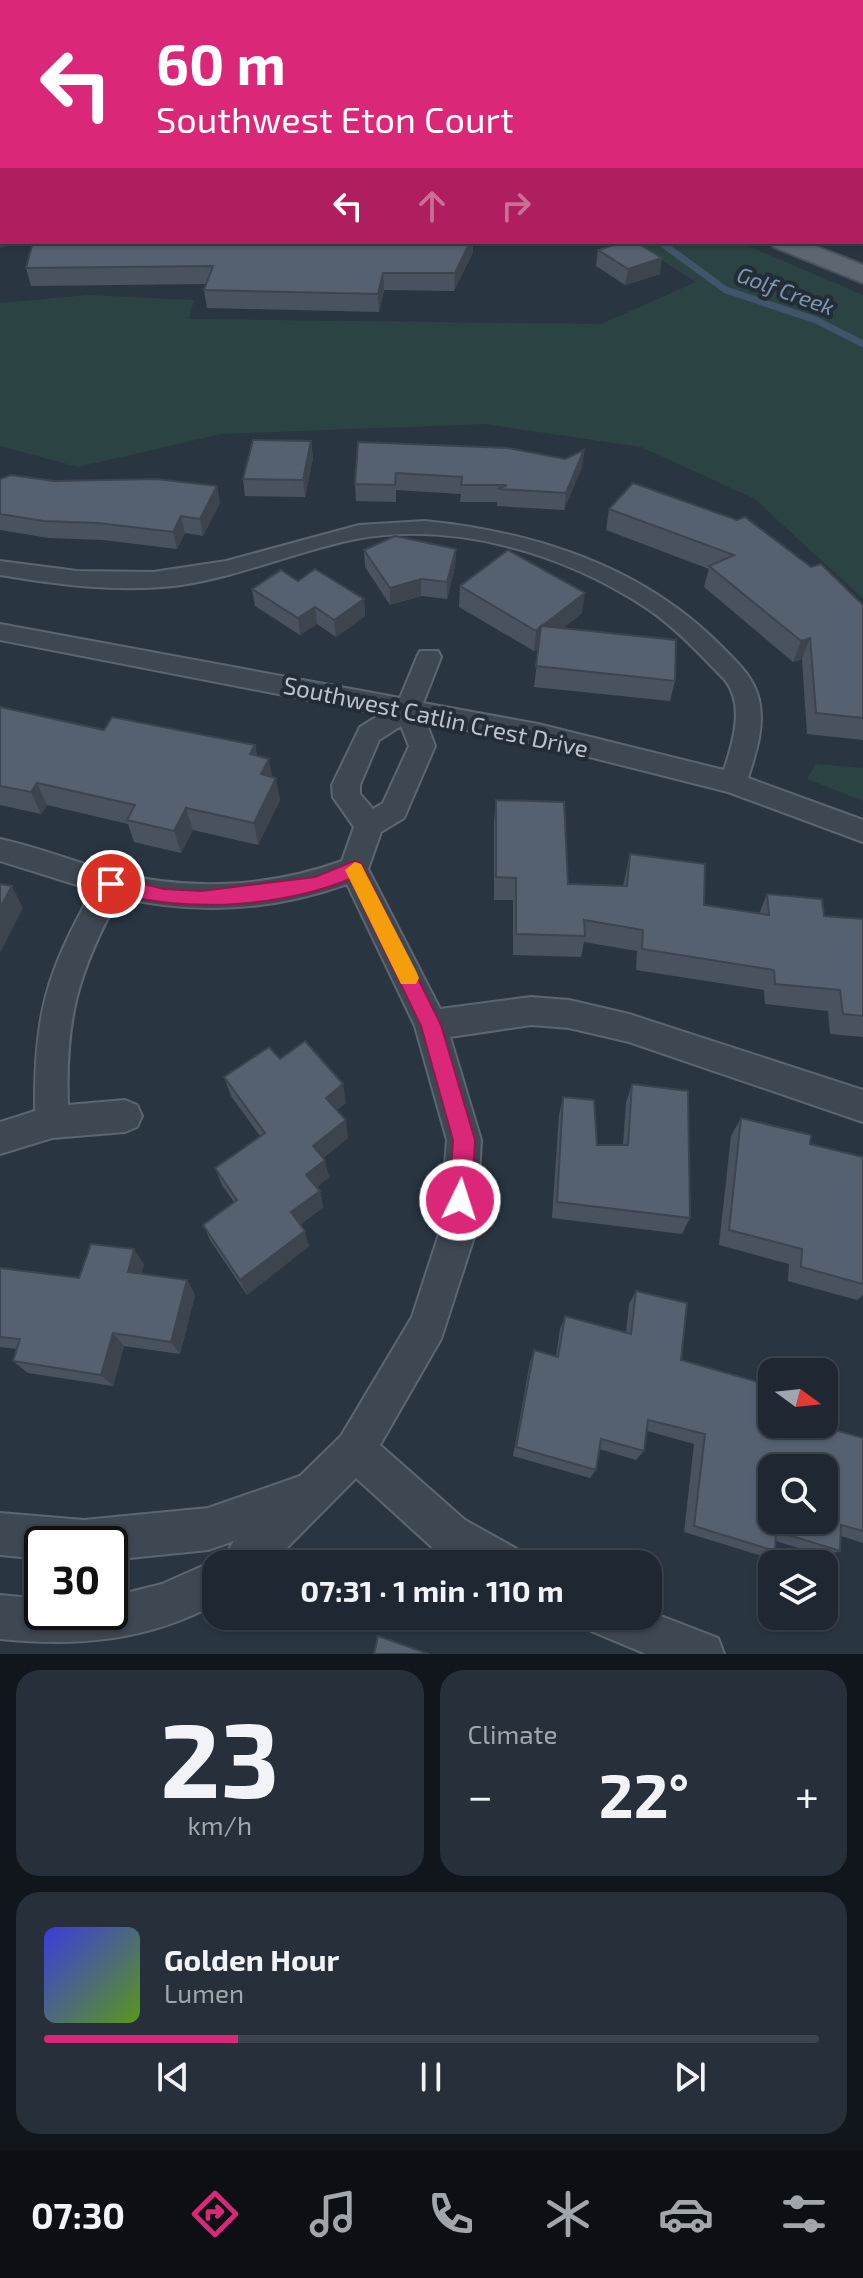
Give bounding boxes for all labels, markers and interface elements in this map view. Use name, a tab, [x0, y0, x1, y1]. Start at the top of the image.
text: 60 m	[156, 29, 286, 96]
icon: left	[24, 32, 128, 136]
text: Southwest Eton Court	[156, 97, 514, 140]
icon: left	[326, 184, 370, 228]
icon: ahead	[410, 184, 454, 228]
icon: right	[494, 184, 538, 228]
water label: Golf Creek	[734, 260, 838, 320]
street label: Southwest Catlin Crest Drive	[281, 669, 591, 763]
pin	[77, 850, 145, 918]
icon: arrive	[89, 862, 133, 906]
position arrow	[418, 1158, 502, 1242]
north arrow	[758, 1358, 838, 1438]
map controls	[758, 1358, 838, 1630]
button: search	[758, 1454, 838, 1534]
speed limit sign: 30	[24, 1526, 128, 1630]
button: layers	[758, 1550, 838, 1630]
text: 07:31 · 1 min · 110 m	[300, 1572, 564, 1608]
text: 23	[160, 1694, 279, 1819]
text: Climate	[468, 1718, 557, 1749]
text: 22°	[599, 1758, 689, 1830]
text: −	[468, 1768, 493, 1821]
text: +	[795, 1768, 819, 1821]
text: km/h	[187, 1809, 252, 1840]
text: Golden Hour	[164, 1941, 339, 1977]
text: Lumen	[164, 1977, 244, 2008]
icon: previous	[151, 2055, 195, 2099]
icon: pause	[409, 2055, 453, 2099]
icon: next	[668, 2055, 712, 2099]
icon: directions	[187, 2186, 243, 2242]
icon: music	[305, 2186, 361, 2242]
icon: phone	[423, 2186, 479, 2242]
icon: climate	[540, 2186, 596, 2242]
icon: car	[658, 2186, 714, 2242]
icon: filters	[776, 2186, 832, 2242]
text: 07:30	[31, 2193, 125, 2236]

